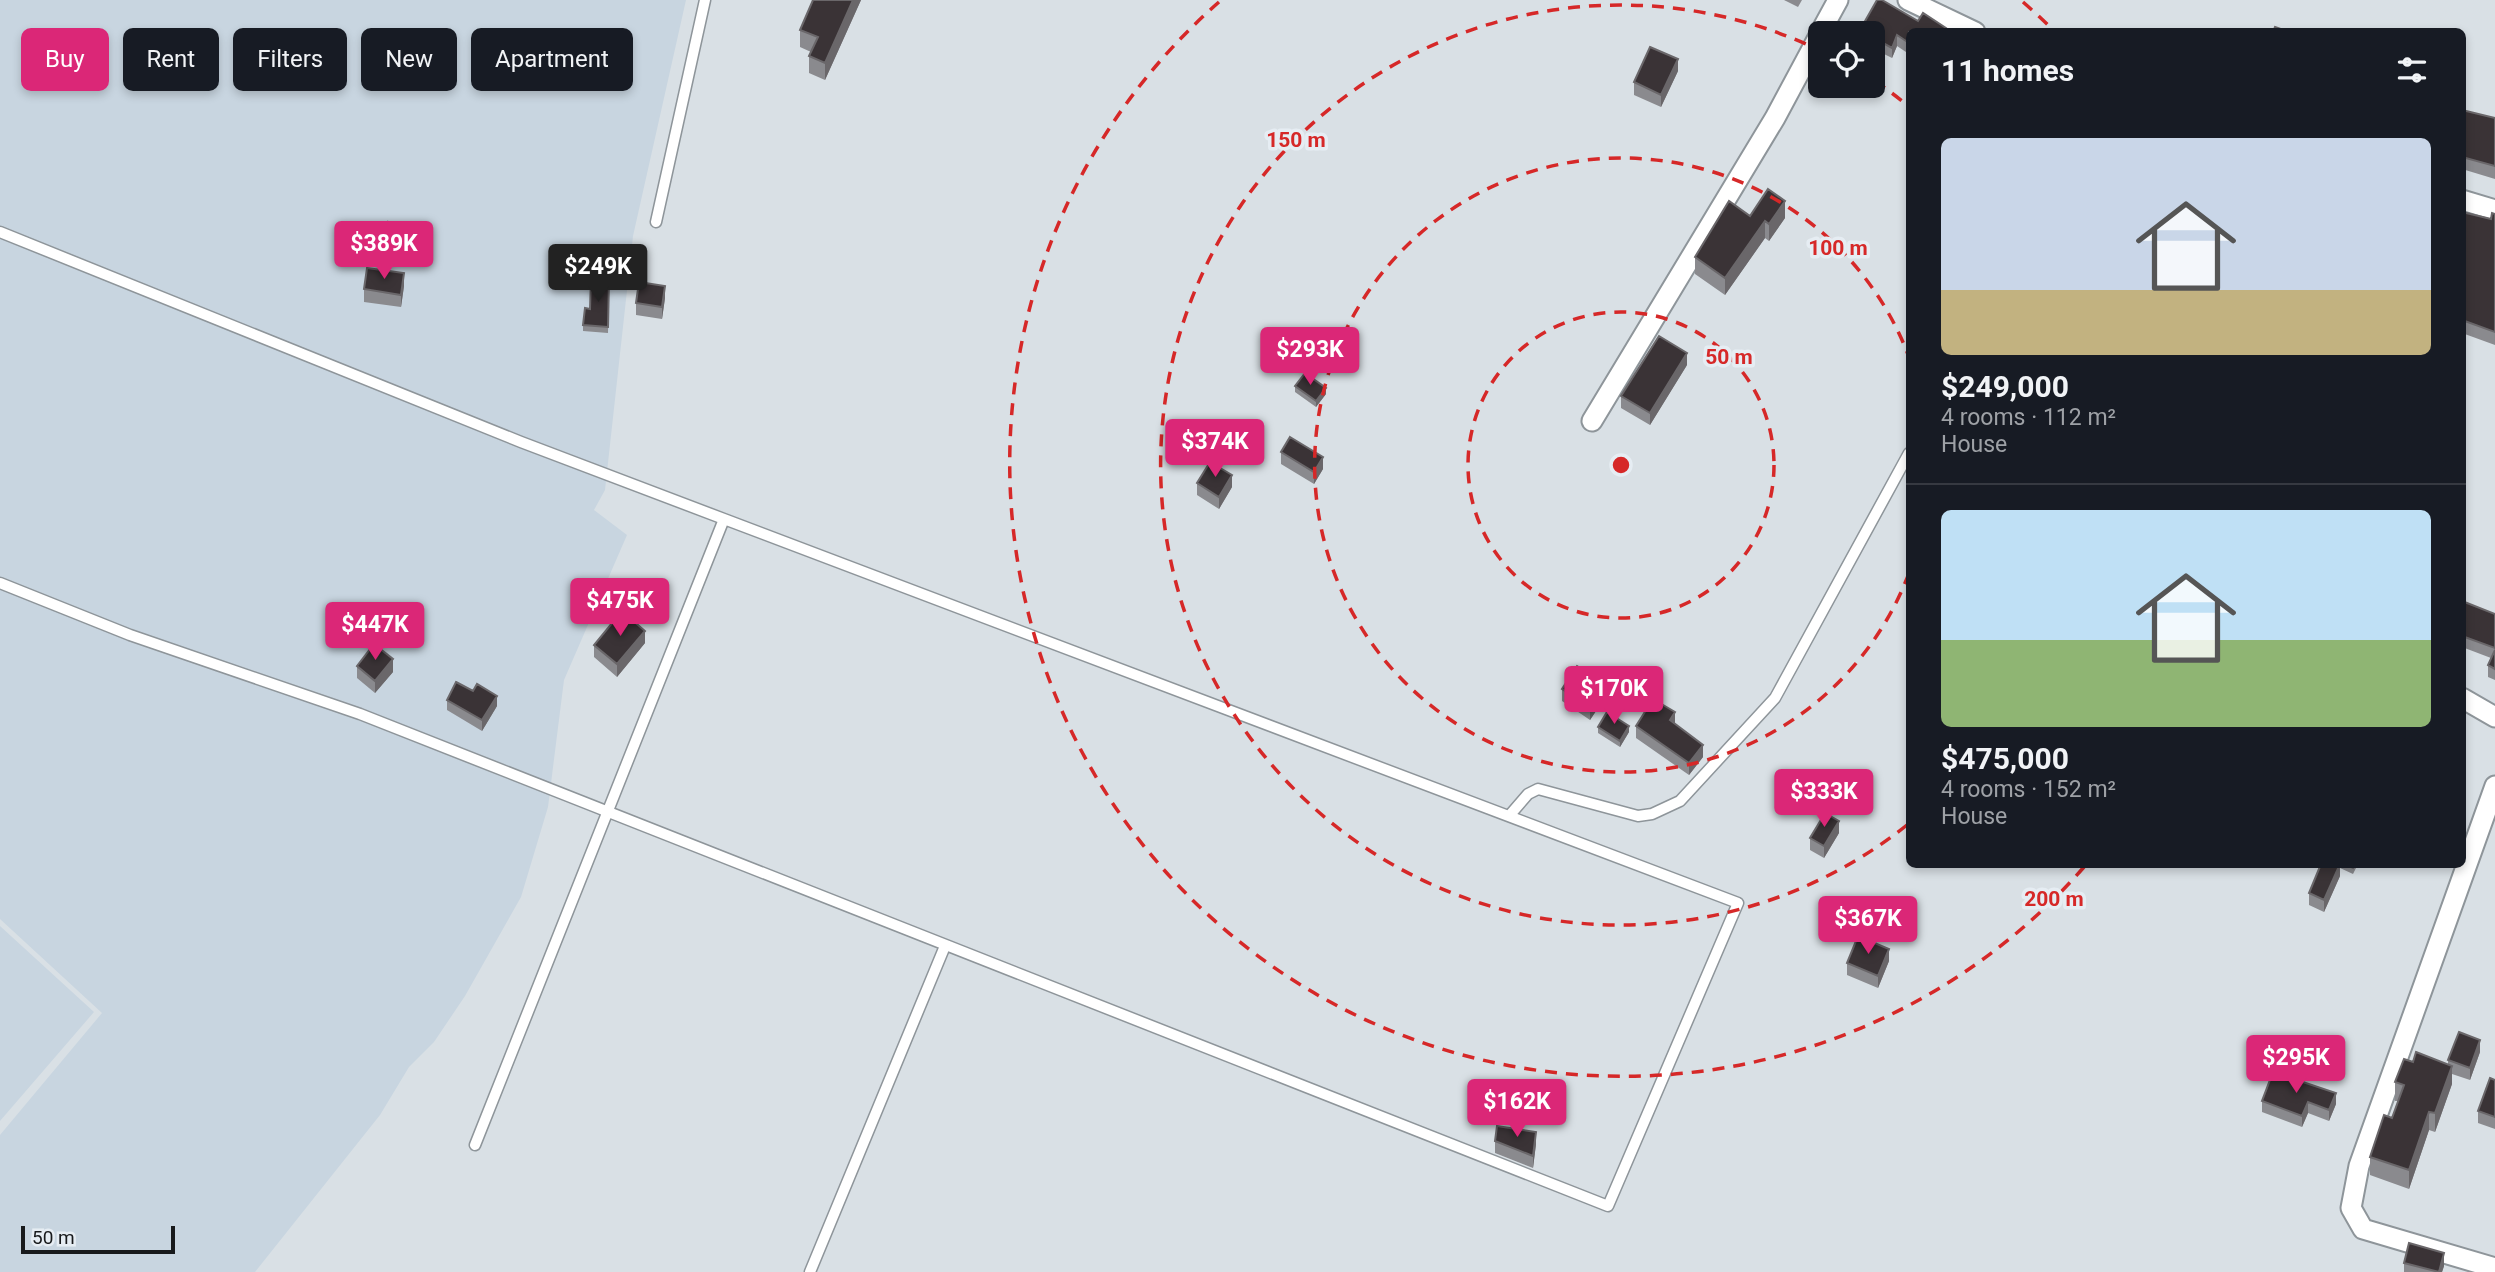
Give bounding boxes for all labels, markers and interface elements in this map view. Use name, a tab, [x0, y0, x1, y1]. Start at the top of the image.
map controls	[1808, 21, 1885, 98]
button: locate	[1808, 21, 1885, 98]
chip: Buy	[21, 28, 109, 91]
chip: Rent	[123, 28, 219, 91]
chip: Filters	[233, 28, 347, 91]
chip: New	[361, 28, 457, 91]
chip: Apartment	[471, 28, 633, 91]
icon: filters	[2393, 51, 2431, 89]
text: 11 homes	[1941, 53, 2074, 88]
text: 150 m	[1266, 128, 1326, 152]
icon: home	[2123, 183, 2249, 309]
pin: $389K	[335, 222, 433, 281]
text: $389K	[350, 230, 418, 257]
text: 100 m	[1808, 236, 1868, 260]
pin: $249K	[549, 244, 647, 304]
text: $249K	[564, 253, 632, 280]
pin: $293K	[1261, 328, 1359, 387]
text: $293K	[1276, 336, 1344, 363]
text: 50 m	[1705, 345, 1753, 369]
text: $249,000	[1941, 369, 2069, 404]
text: 4 rooms · 112 m²	[1941, 404, 2116, 431]
pin: $374K	[1166, 420, 1264, 479]
text: $374K	[1181, 428, 1249, 455]
text: House	[1941, 431, 2007, 458]
centre of rings	[1609, 453, 1633, 477]
icon: home	[2123, 555, 2249, 681]
pin: $475K	[571, 578, 669, 638]
text: $475K	[586, 587, 654, 614]
pin: $447K	[326, 602, 424, 662]
text: $447K	[341, 611, 409, 638]
pin: $170K	[1565, 666, 1663, 726]
text: $170K	[1580, 675, 1648, 702]
text: $475,000	[1941, 741, 2069, 776]
pin: $333K	[1775, 770, 1873, 829]
text: 4 rooms · 152 m²	[1941, 776, 2116, 803]
text: $333K	[1790, 778, 1858, 805]
text: House	[1941, 803, 2007, 830]
text: 200 m	[2024, 887, 2084, 911]
pin: $367K	[1819, 897, 1917, 956]
text: $367K	[1834, 905, 1902, 932]
pin: $295K	[2247, 1036, 2345, 1095]
text: $295K	[2262, 1044, 2330, 1071]
pin: $162K	[1468, 1080, 1566, 1139]
text: $162K	[1483, 1088, 1551, 1115]
scale bar	[21, 1223, 175, 1255]
text: 50 m	[32, 1226, 75, 1249]

